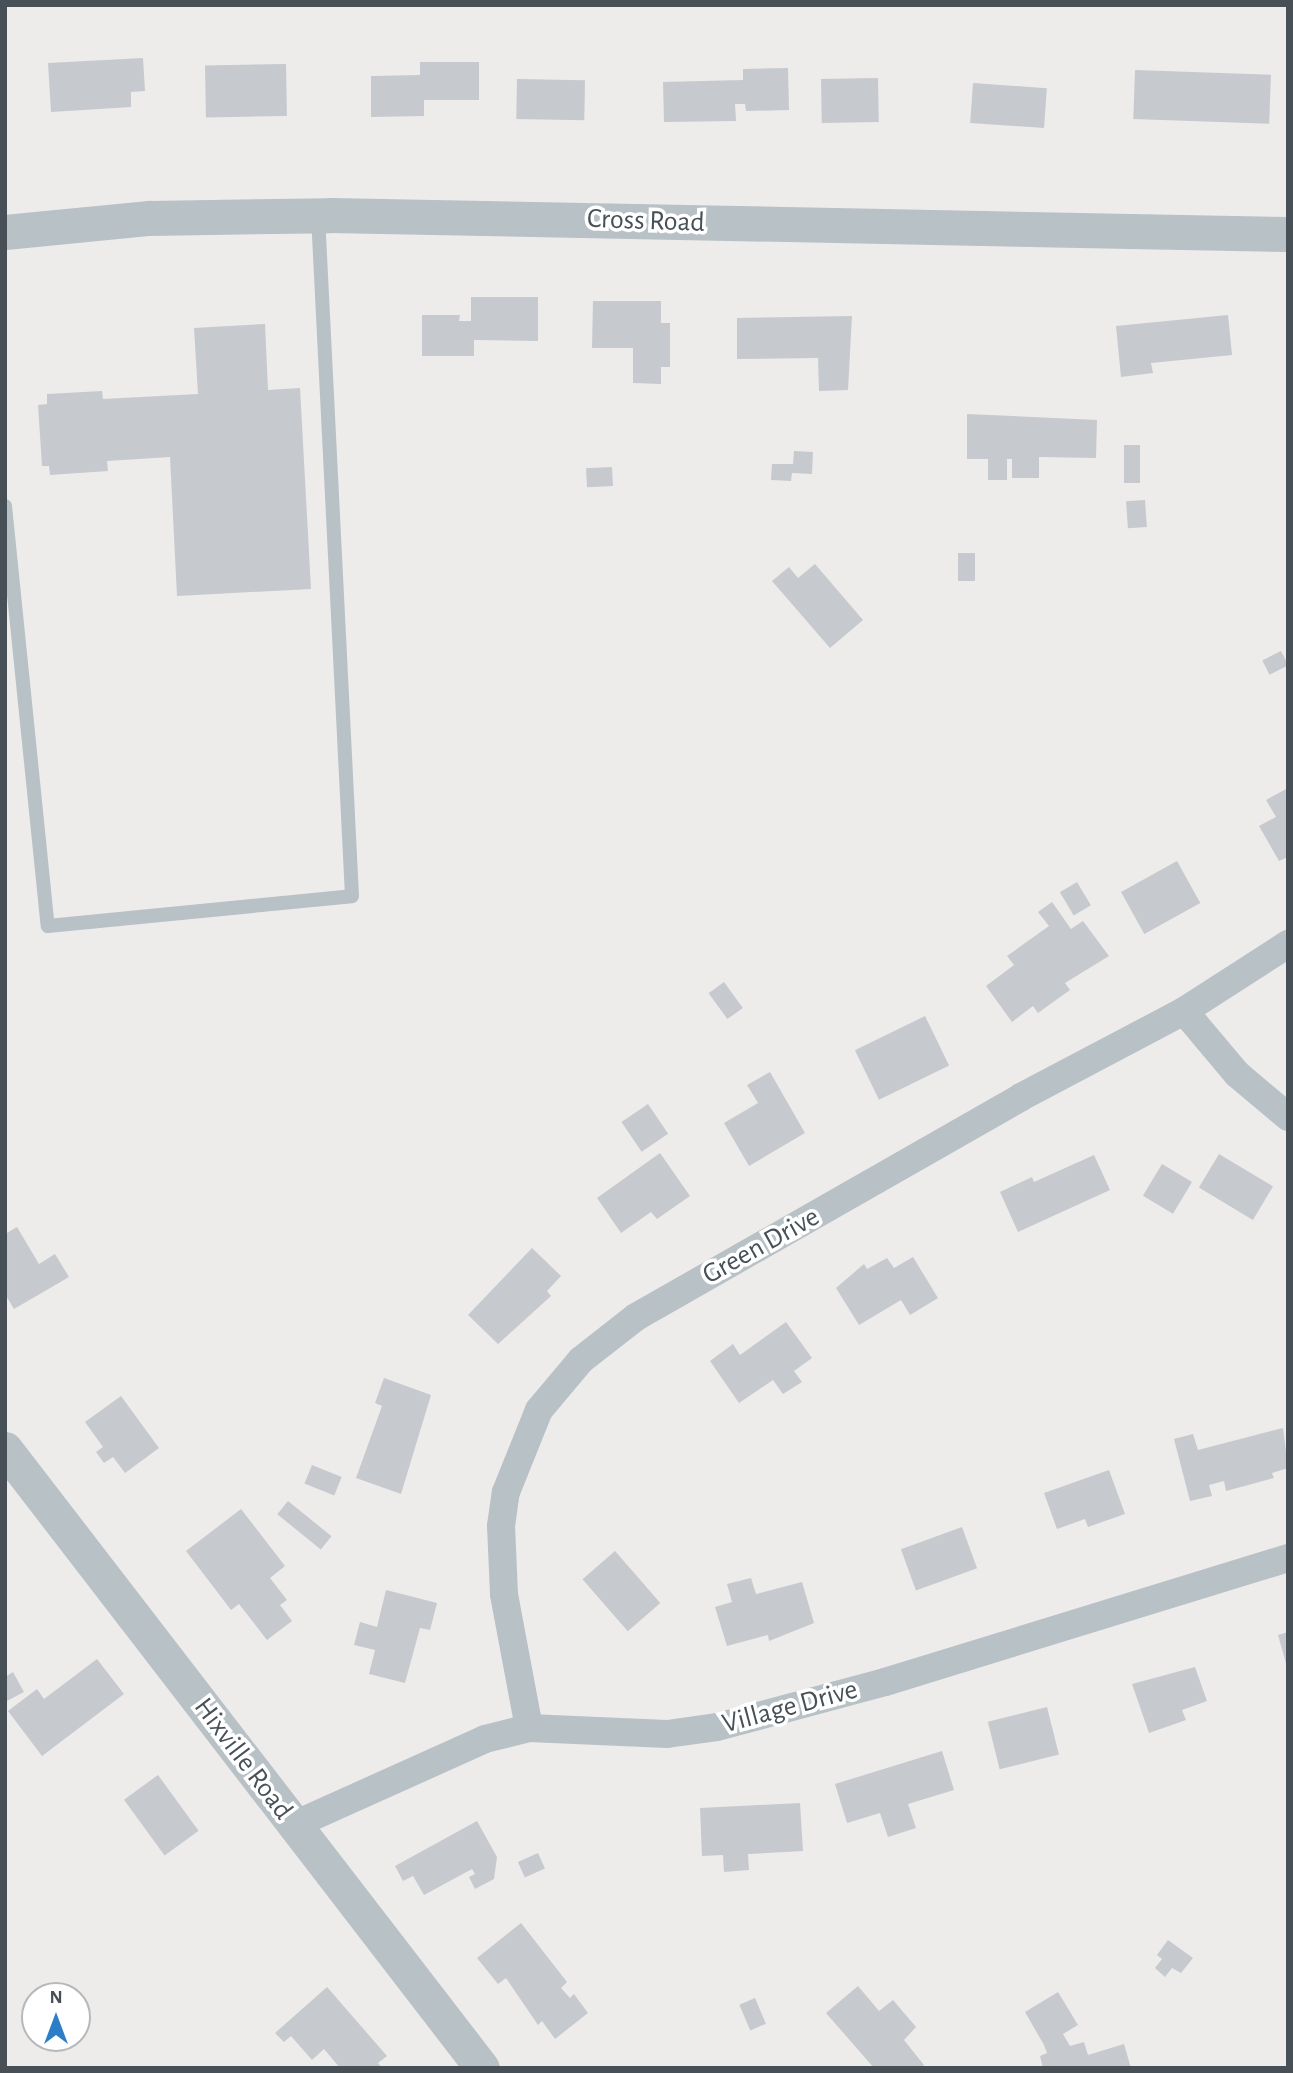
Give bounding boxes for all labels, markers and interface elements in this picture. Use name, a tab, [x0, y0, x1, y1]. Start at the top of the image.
street label: Cross Road	[587, 202, 705, 240]
street label: Green Drive	[697, 1200, 825, 1292]
street label: Village Drive	[719, 1673, 861, 1741]
street label: Hixville Road	[186, 1691, 300, 1827]
north arrow	[21, 1982, 91, 2052]
text: N	[49, 1988, 63, 2007]

